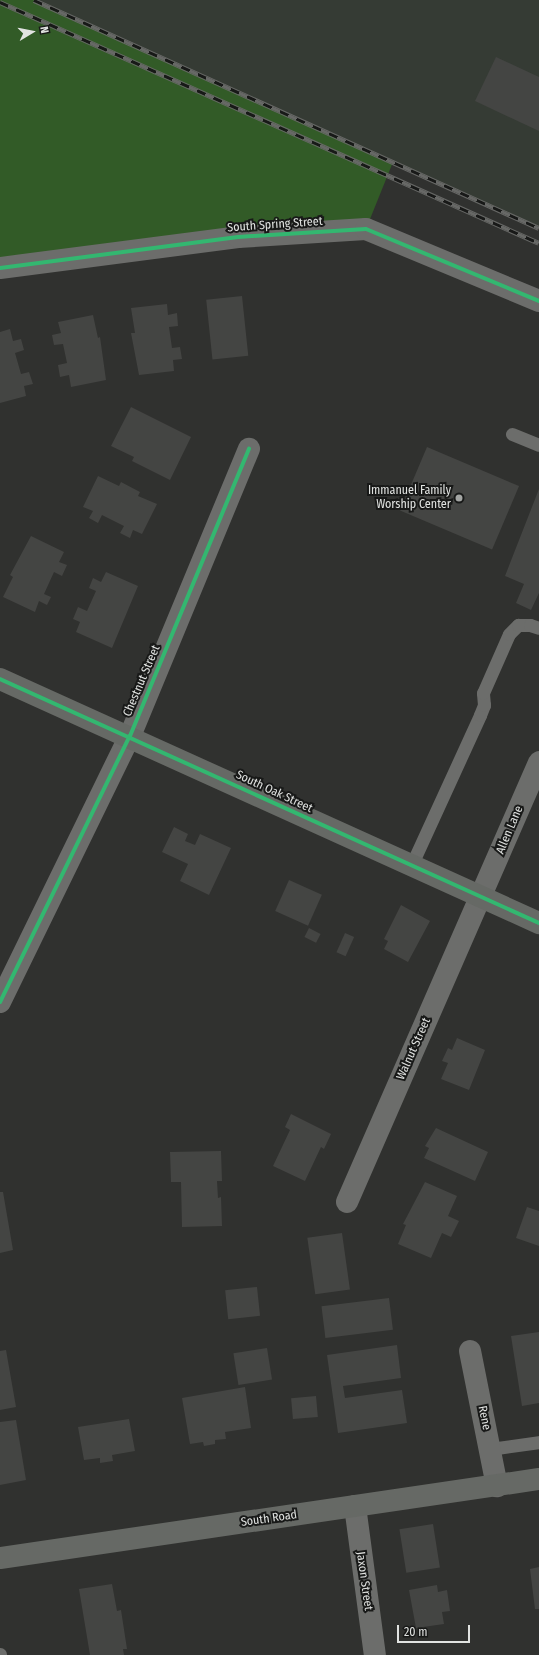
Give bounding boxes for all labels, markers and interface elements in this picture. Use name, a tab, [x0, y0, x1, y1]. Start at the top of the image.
north arrow	[12, 12, 52, 52]
text: N	[37, 25, 51, 34]
street label: South Spring Street	[227, 214, 323, 236]
place label: Immanuel Family Worship Center	[368, 484, 451, 512]
marker: Immanuel Family Worship Center	[454, 493, 464, 503]
street label: Chestnut Street	[120, 643, 164, 719]
street label: South Oak Street	[233, 768, 315, 816]
street label: Allen Lane	[493, 804, 527, 856]
street label: Walnut Street	[394, 1016, 434, 1082]
street label: Rene	[475, 1405, 493, 1431]
street label: South Road	[240, 1508, 298, 1530]
street label: Jaxon Street	[353, 1551, 375, 1611]
scale bar	[399, 1617, 472, 1643]
text: 20 m	[404, 1625, 428, 1639]

